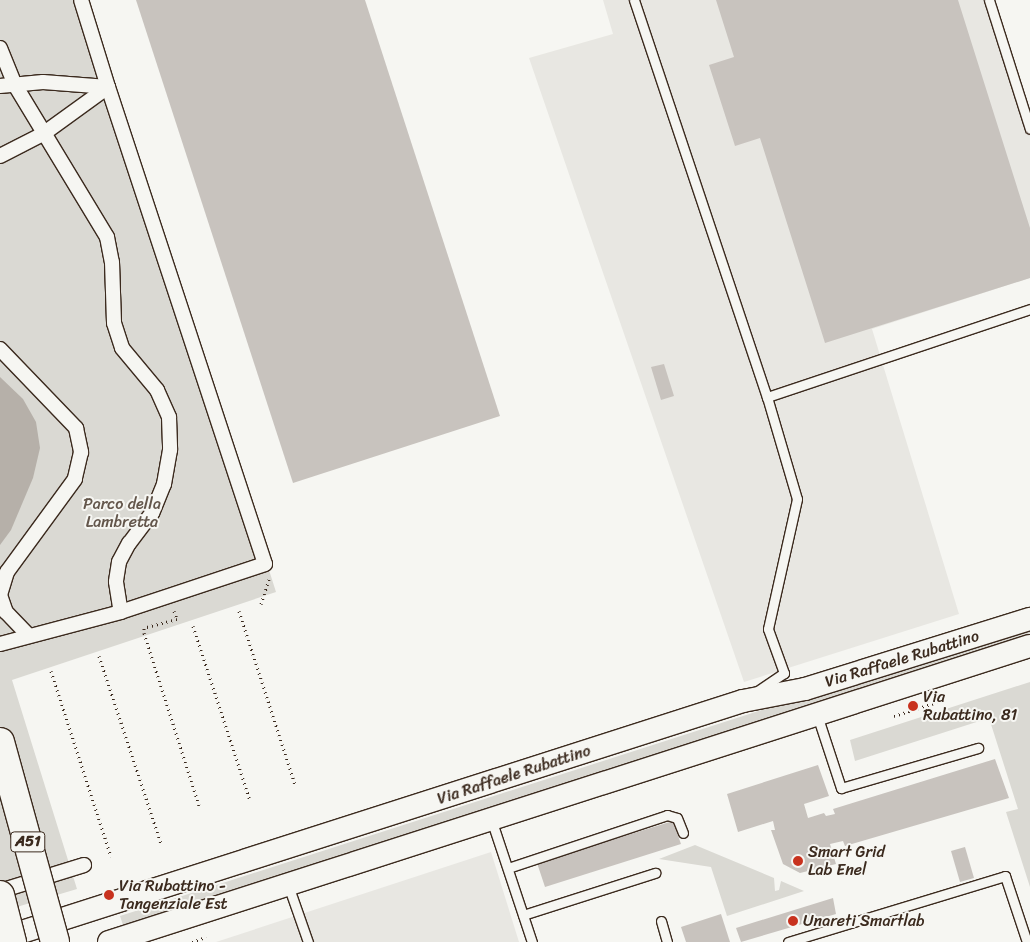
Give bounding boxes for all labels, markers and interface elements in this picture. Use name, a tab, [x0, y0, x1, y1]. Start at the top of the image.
park label: Parco della Lambretta	[83, 494, 161, 532]
street label: Via Raffaele Rubattino	[823, 626, 981, 692]
place label: Via Rubattino, 81	[923, 687, 1017, 725]
marker: Via Rubattino, 81	[907, 700, 919, 712]
street label: Via Raffaele Rubattino	[435, 741, 593, 809]
road number: A51	[9, 830, 47, 854]
place label: Smart Grid Lab Enel	[808, 842, 885, 880]
marker: Smart Grid Lab Enel	[792, 855, 804, 867]
place label: Via Rubattino - Tangenziale Est	[119, 876, 228, 914]
marker: Via Rubattino - Tangenziale Est	[103, 889, 115, 901]
place label: Unareti Smartlab	[803, 911, 925, 931]
marker: Unareti Smartlab	[787, 915, 799, 927]

